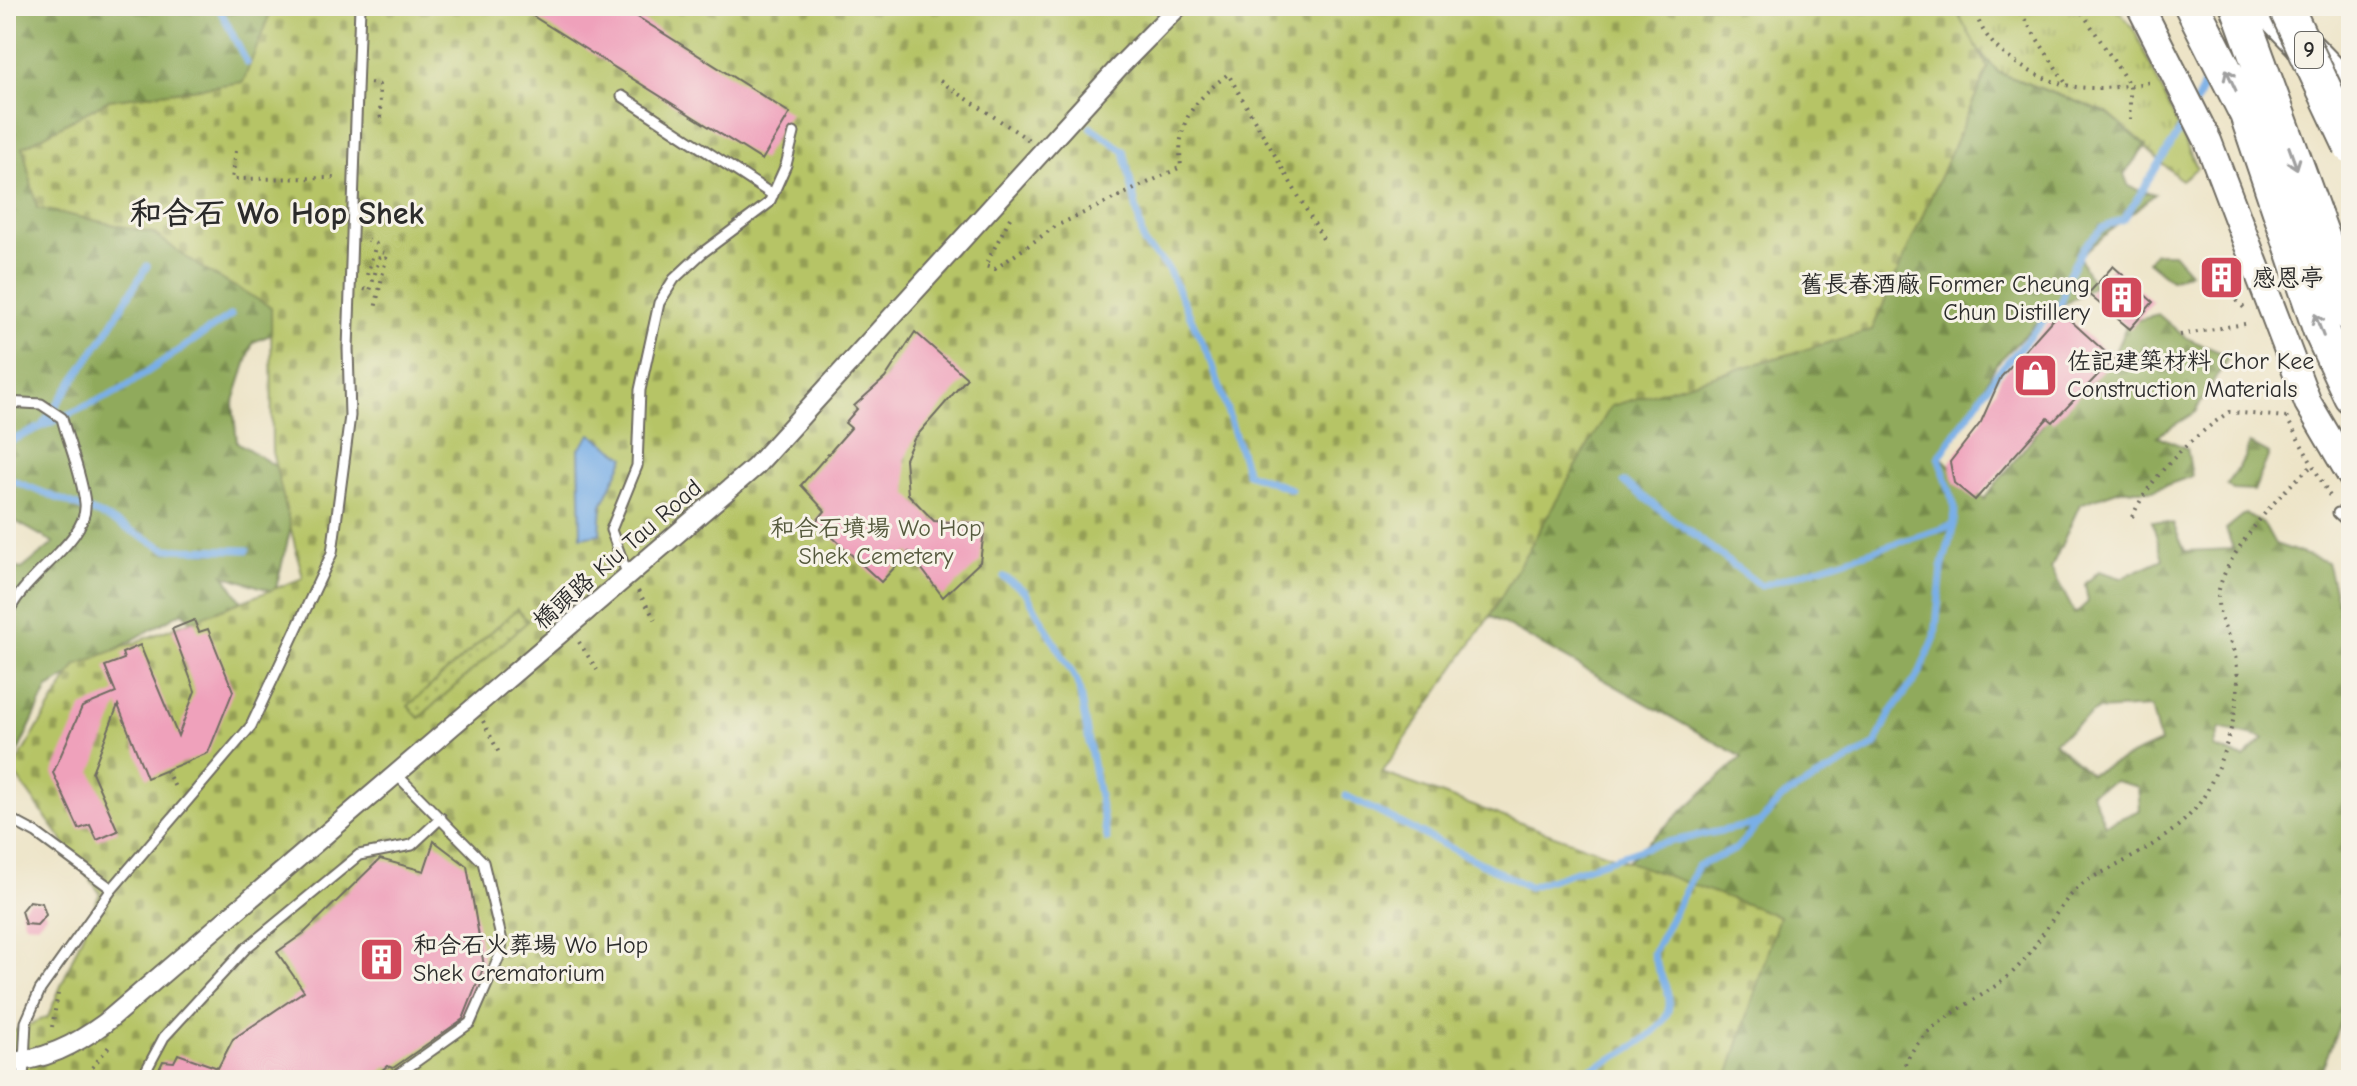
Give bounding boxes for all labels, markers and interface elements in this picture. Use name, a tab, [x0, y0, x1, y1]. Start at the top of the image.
road number: 9	[2295, 32, 2323, 68]
one-way arrow	[2223, 68, 2238, 93]
one-way arrow	[2287, 146, 2301, 170]
district label: 和合石 Wo Hop Shek	[130, 195, 425, 232]
building icon: 感恩亭	[2197, 254, 2245, 302]
place label: 感恩亭	[2252, 264, 2324, 292]
place label: 舊長春酒廠 Former Cheung Chun Distillery	[1800, 270, 2090, 326]
building icon: 舊長春酒廠 Former Cheung Chun Distillery	[2097, 274, 2145, 322]
one-way arrow	[2311, 313, 2325, 338]
place label: 佐記建築材料 Chor Kee Construction Materials	[2067, 347, 2314, 403]
shop icon: 佐記建築材料 Chor Kee Construction Materials	[2012, 351, 2060, 399]
street label: 橋頭路 Kiu Tau Road	[527, 473, 707, 635]
park label: 和合石墳場 Wo Hop Shek Cemetery	[770, 514, 982, 570]
place label: 和合石火葬場 Wo Hop Shek Crematorium	[413, 931, 648, 987]
building icon: 和合石火葬場 Wo Hop Shek Crematorium	[358, 935, 406, 983]

